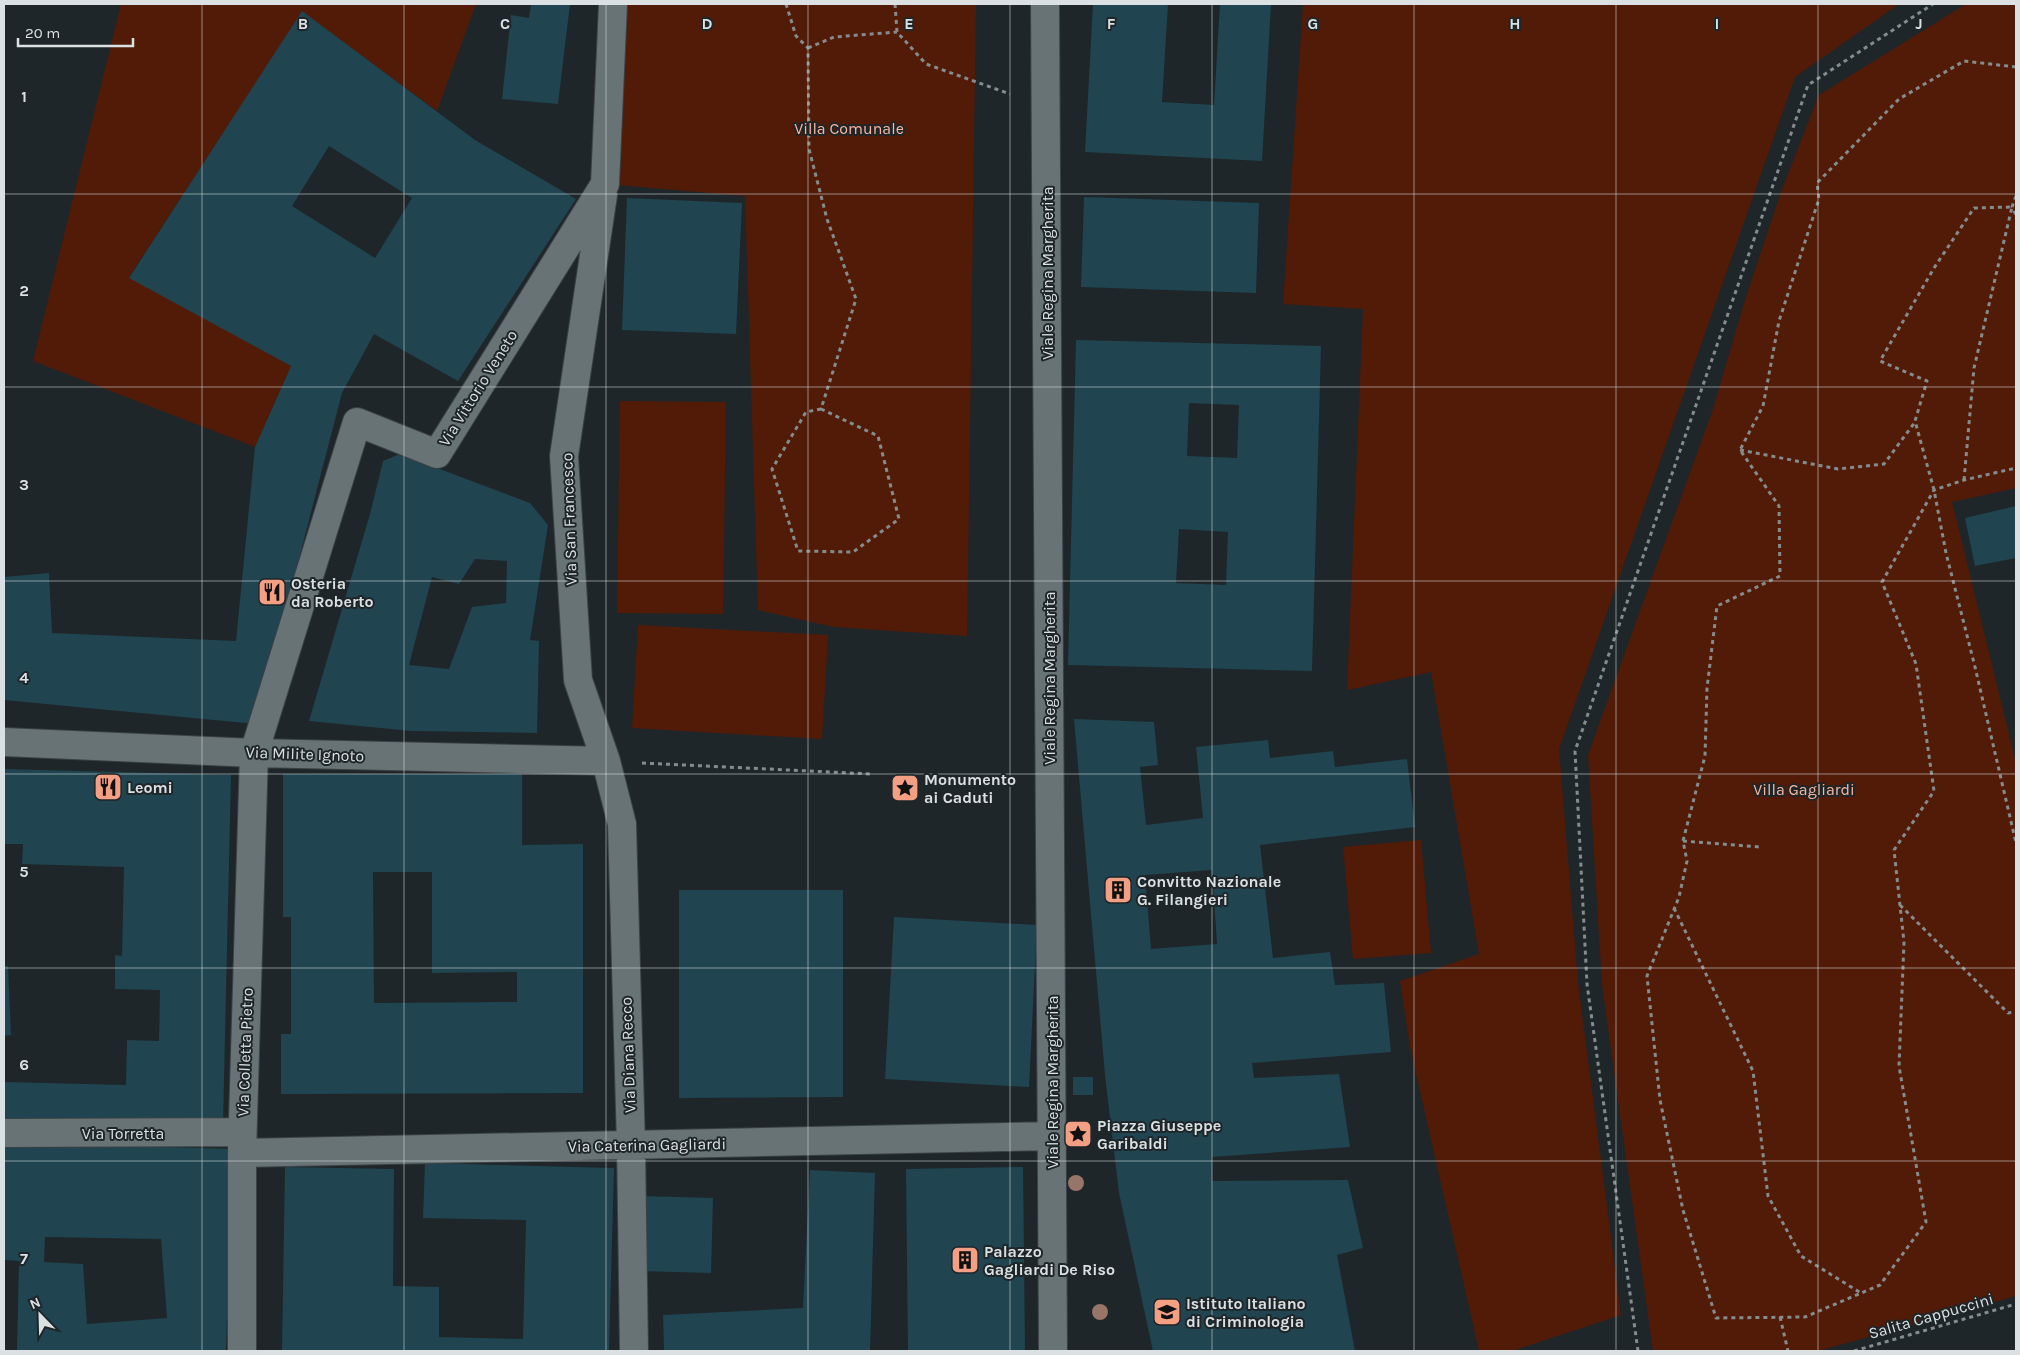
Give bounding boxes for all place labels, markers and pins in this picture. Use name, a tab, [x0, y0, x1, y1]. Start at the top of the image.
place label: Osteria da Roberto	[291, 574, 374, 611]
restaurant icon: Osteria da Roberto	[257, 577, 287, 607]
place label: Monumento ai Caduti	[924, 770, 1016, 807]
restaurant icon: Leomi	[93, 772, 123, 802]
place icon: Monumento ai Caduti	[890, 773, 920, 803]
place label: Leomi	[127, 778, 173, 797]
place label: Convitto Nazionale G. Filangieri	[1137, 872, 1281, 909]
building icon: Convitto Nazionale G. Filangieri	[1103, 875, 1133, 905]
place label: Piazza Giuseppe Garibaldi	[1097, 1116, 1221, 1153]
place icon: Piazza Giuseppe Garibaldi	[1063, 1119, 1093, 1149]
place label: Palazzo Gagliardi De Riso	[984, 1242, 1115, 1279]
building icon: Palazzo Gagliardi De Riso	[950, 1245, 980, 1275]
place label: Istituto Italiano di Criminologia	[1186, 1294, 1306, 1331]
school or university icon: Istituto Italiano di Criminologia	[1152, 1297, 1182, 1327]

